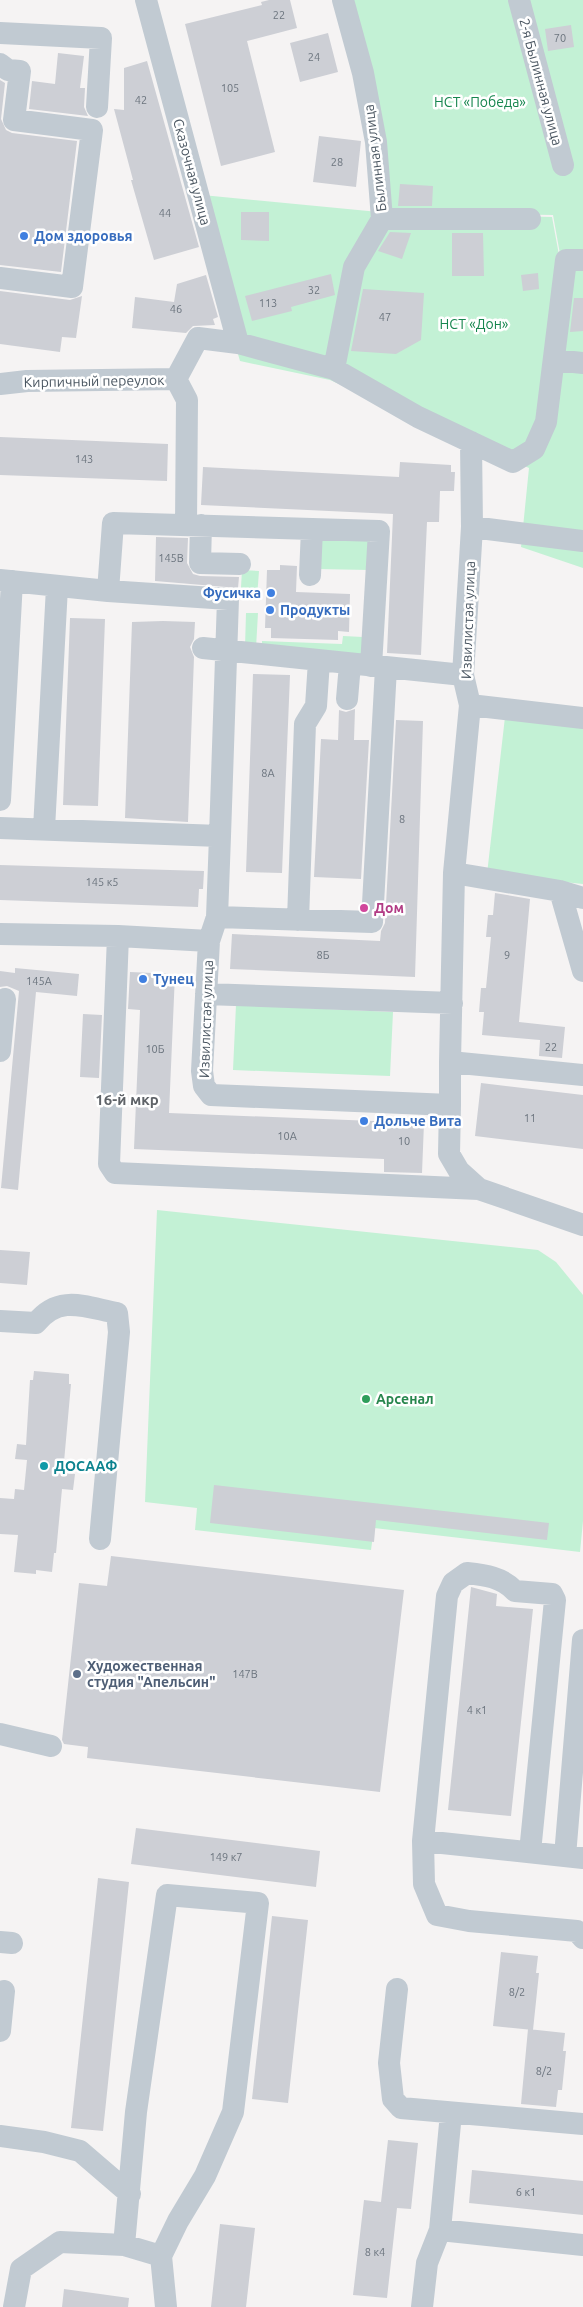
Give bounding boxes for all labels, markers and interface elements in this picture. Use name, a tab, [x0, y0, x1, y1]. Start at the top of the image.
house number: 22	[273, 9, 285, 21]
street label: 2-я Былинная улица	[516, 17, 566, 147]
house number: 70	[554, 32, 566, 44]
house number: 24	[308, 51, 320, 63]
house number: 105	[221, 82, 239, 94]
house number: 42	[135, 94, 147, 106]
park label: НСТ «Победа»	[434, 94, 526, 110]
street label: Былинная улица	[360, 103, 390, 213]
street label: Сказочная улица	[170, 117, 214, 227]
house number: 28	[331, 156, 343, 168]
house number: 44	[159, 207, 171, 219]
place label: Дом здоровья	[34, 228, 133, 244]
marker: Дом здоровья	[18, 230, 30, 242]
house number: 32	[308, 284, 320, 296]
house number: 113	[259, 297, 277, 309]
house number: 46	[170, 303, 182, 315]
house number: 47	[379, 311, 391, 323]
park label: НСТ «Дон»	[440, 316, 509, 332]
street label: Кирпичный переулок	[24, 372, 164, 390]
house number: 143	[75, 453, 93, 465]
house number: 145В	[158, 552, 184, 564]
street label: Извилистая улица	[458, 561, 478, 679]
place label: Фусичка	[203, 585, 261, 601]
marker: Фусичка	[265, 587, 277, 599]
place label: Продукты	[280, 602, 350, 618]
marker: Продукты	[264, 604, 276, 616]
house number: 8А	[261, 767, 276, 779]
house number: 8	[399, 813, 405, 825]
house number: 145 к5	[86, 876, 119, 888]
place label: Дом	[374, 900, 404, 916]
marker: Дом	[358, 902, 370, 914]
house number: 8Б	[317, 949, 330, 961]
house number: 9	[504, 949, 510, 961]
street label: Извилистая улица	[196, 960, 216, 1078]
place label: Тунец	[153, 971, 194, 987]
marker: Тунец	[137, 973, 149, 985]
house number: 145А	[26, 975, 53, 987]
house number: 22	[545, 1041, 557, 1053]
house number: 10Б	[145, 1043, 165, 1055]
district label: 16-й мкр	[95, 1091, 159, 1108]
house number: 11	[524, 1112, 536, 1124]
place label: Дольче Вита	[374, 1113, 462, 1129]
marker: Дольче Вита	[358, 1115, 370, 1127]
house number: 10А	[277, 1130, 298, 1142]
house number: 10	[398, 1135, 410, 1147]
place label: Арсенал	[376, 1391, 434, 1407]
marker: Арсенал	[360, 1393, 372, 1405]
place label: ДОСААФ	[54, 1458, 117, 1474]
marker: ДОСААФ	[38, 1460, 50, 1472]
place label: Художественная студия "Апельсин"	[87, 1658, 215, 1690]
marker: Художественная студия "Апельсин"	[71, 1668, 83, 1680]
house number: 147В	[232, 1668, 258, 1680]
house number: 4 к1	[467, 1704, 487, 1716]
house number: 149 к7	[210, 1851, 243, 1863]
house number: 8/2	[509, 1986, 525, 1998]
house number: 8/2	[536, 2065, 552, 2077]
house number: 6 к1	[516, 2186, 536, 2198]
house number: 8 к4	[365, 2246, 385, 2258]

